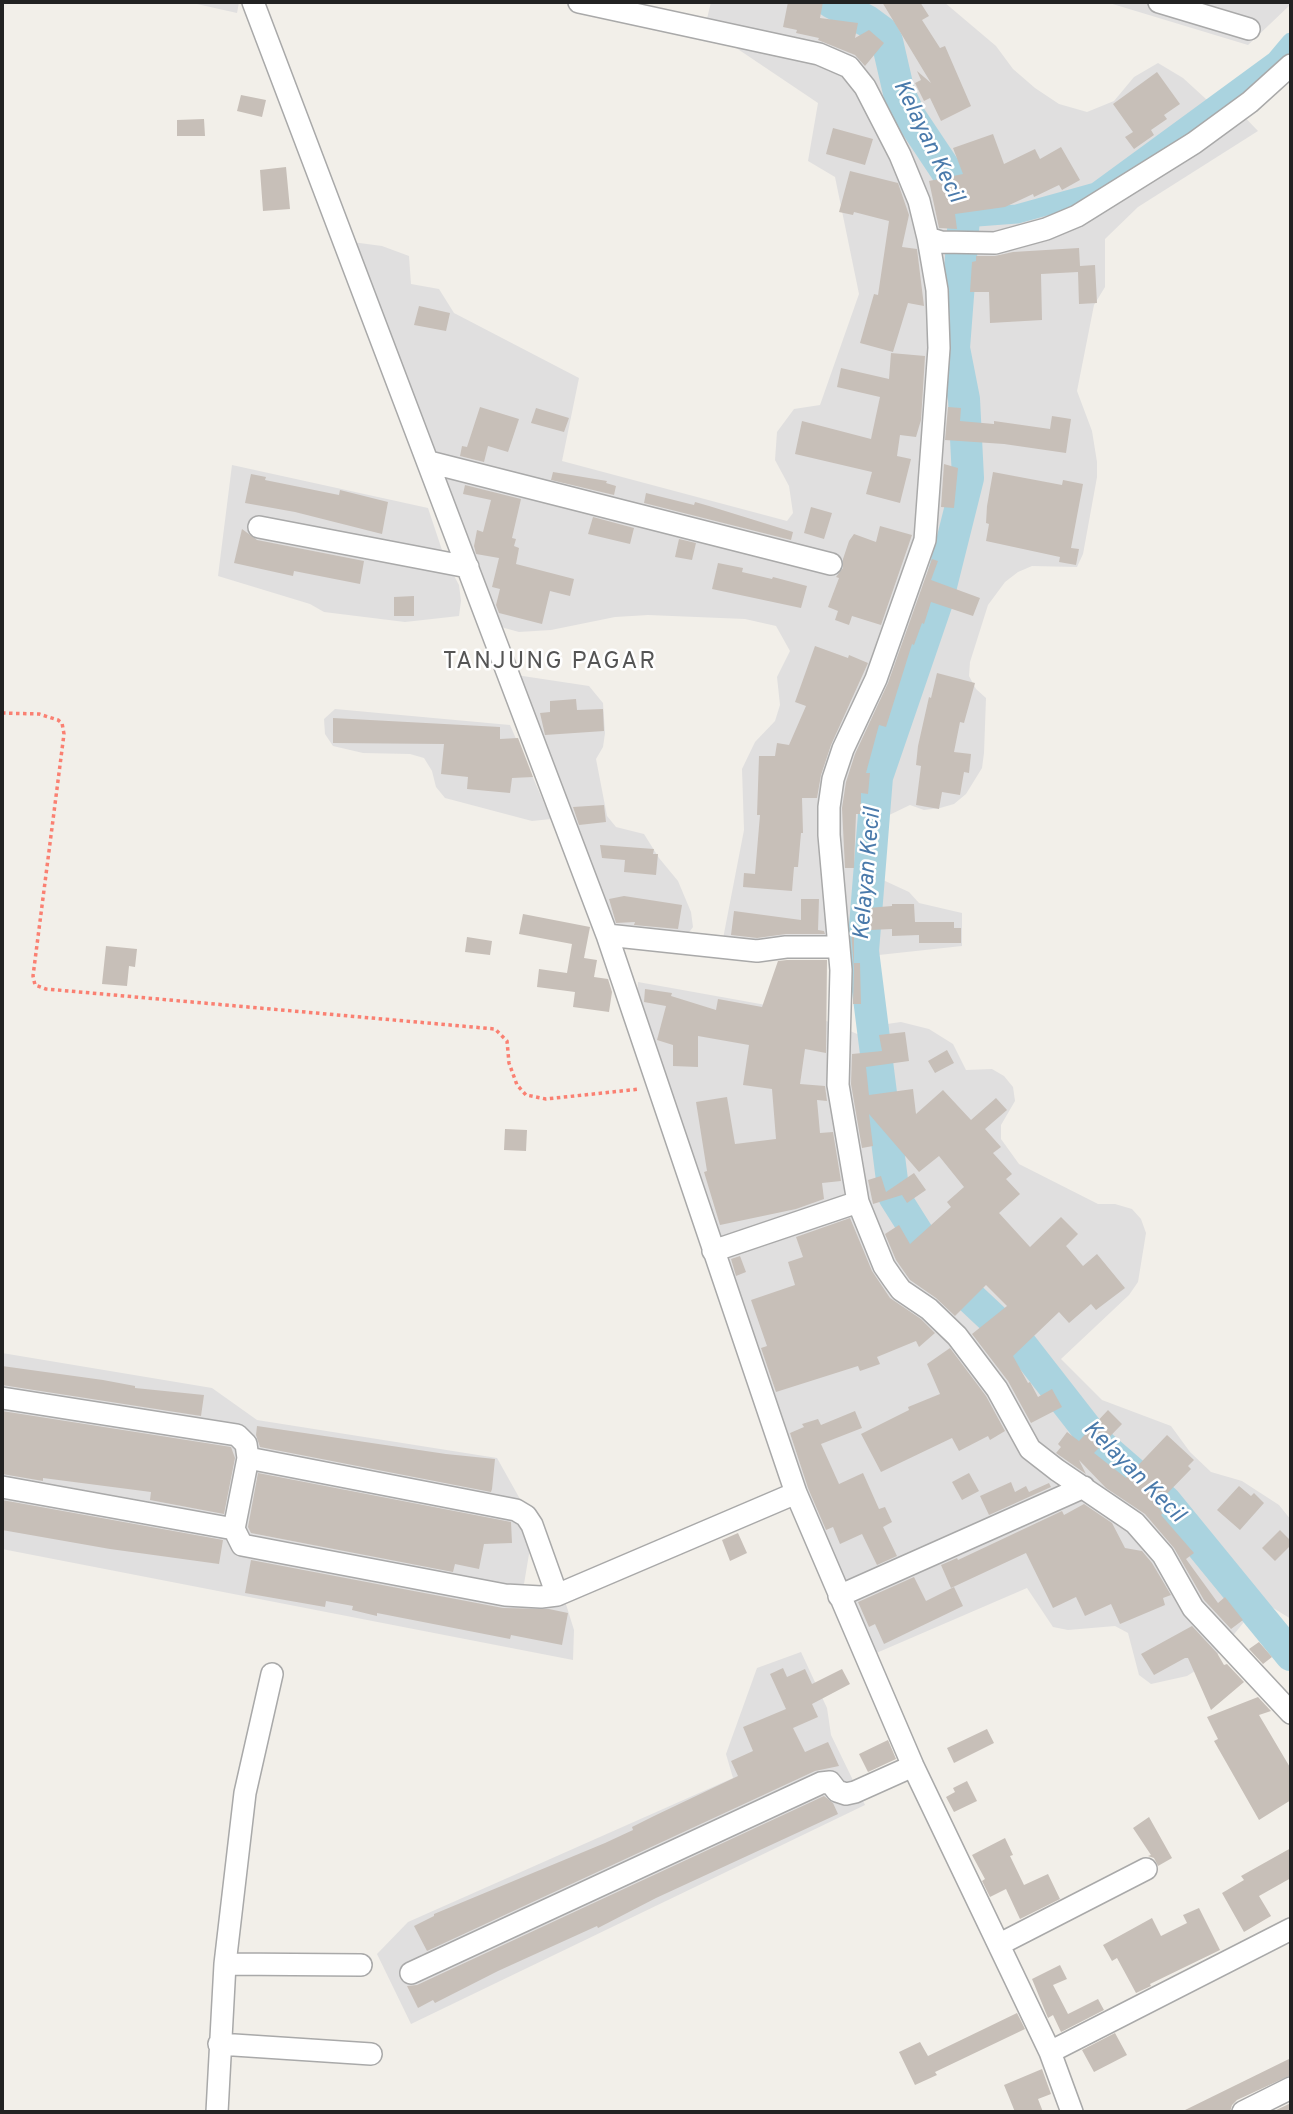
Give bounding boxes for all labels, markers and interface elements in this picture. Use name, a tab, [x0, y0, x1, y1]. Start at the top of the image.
water label: Kelayan Kecil	[886, 76, 968, 208]
district label: TANJUNG PAGAR	[444, 649, 656, 677]
water label: Kelayan Kecil	[849, 807, 889, 941]
water label: Kelayan Kecil	[1076, 1416, 1190, 1530]

